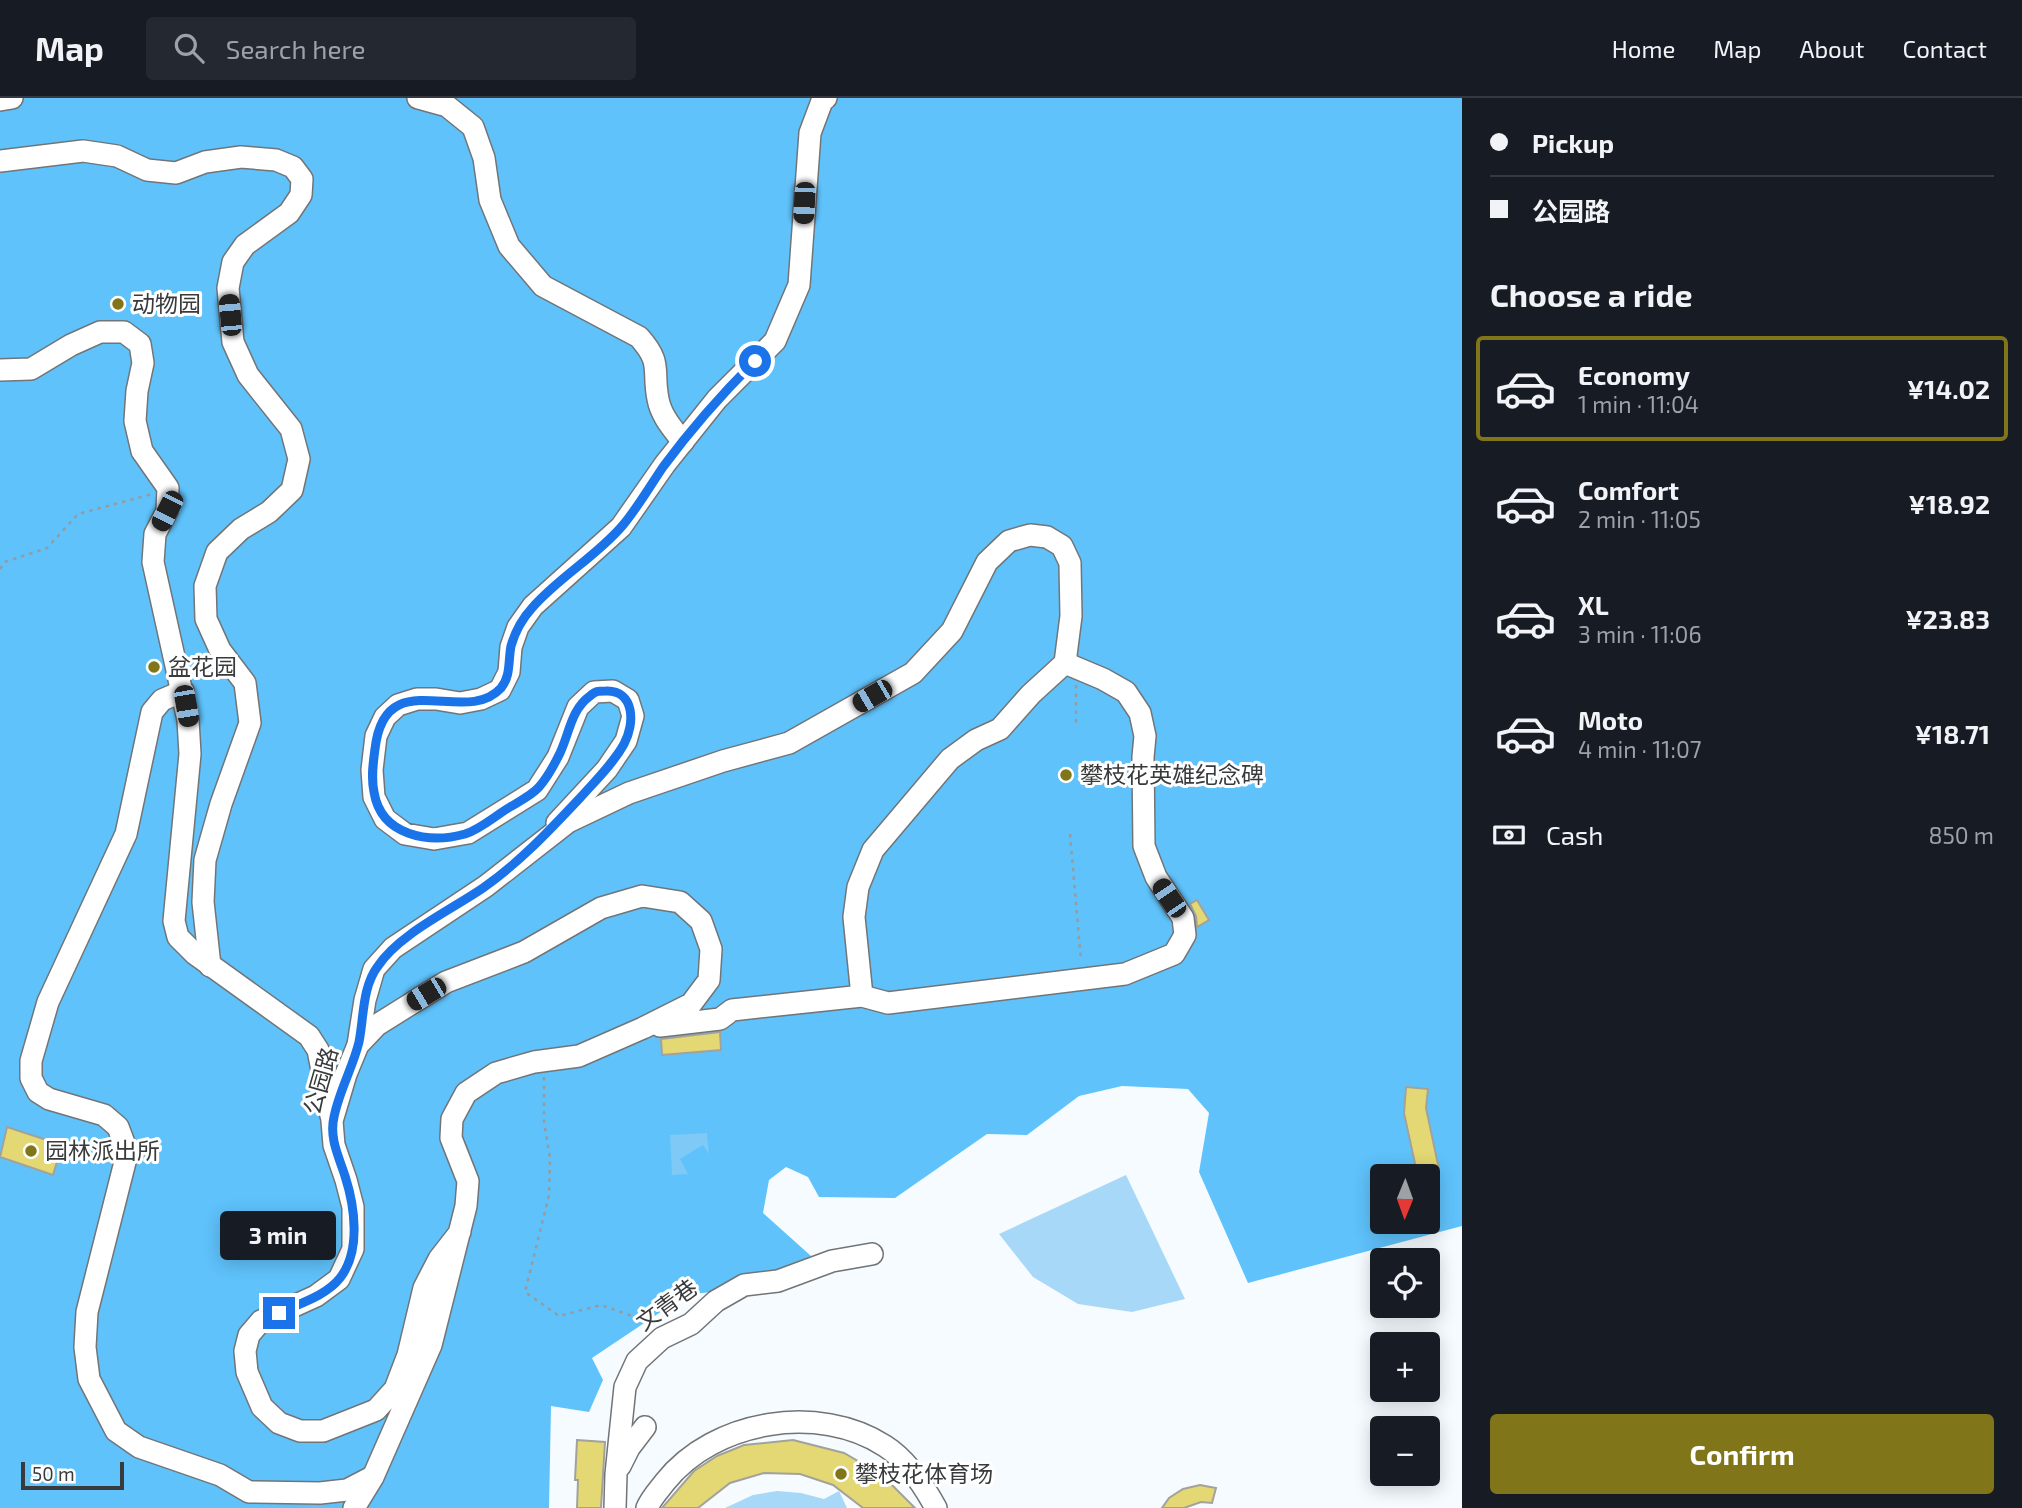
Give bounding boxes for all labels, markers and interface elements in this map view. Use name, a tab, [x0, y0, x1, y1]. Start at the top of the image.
search box	[146, 17, 636, 80]
text: Map	[35, 28, 104, 68]
icon: search	[170, 29, 208, 67]
text: Search here	[226, 33, 365, 64]
text: Home	[1612, 34, 1675, 63]
text: Map	[1713, 34, 1761, 63]
text: About	[1799, 34, 1865, 63]
text: Contact	[1903, 34, 1987, 63]
text: Pickup	[1532, 127, 1614, 158]
car	[793, 181, 816, 225]
text: 公园路	[1532, 195, 1610, 226]
text: Choose a ride	[1490, 275, 1693, 313]
place label: 动物园	[132, 289, 201, 317]
car	[218, 293, 243, 337]
marker: 动物园	[110, 296, 126, 312]
route start	[739, 345, 771, 377]
icon: car	[1494, 357, 1557, 420]
text: Economy	[1578, 359, 1690, 390]
text: ¥14.02	[1907, 373, 1990, 404]
text: 1 min · 11:04	[1578, 390, 1699, 418]
icon: car	[1494, 472, 1557, 535]
text: Comfort	[1578, 474, 1679, 505]
car	[149, 488, 186, 534]
text: ¥18.92	[1909, 488, 1990, 519]
text: 2 min · 11:05	[1578, 505, 1701, 533]
icon: car	[1494, 587, 1557, 650]
text: XL	[1578, 589, 1609, 620]
text: ¥23.83	[1906, 603, 1990, 634]
text: 3 min · 11:06	[1578, 620, 1702, 648]
place label: 盆花园	[168, 652, 237, 680]
marker: 盆花园	[146, 659, 162, 675]
car	[849, 676, 896, 716]
car	[173, 683, 200, 729]
icon: car	[1494, 702, 1557, 765]
text: Moto	[1578, 704, 1643, 735]
text: ¥18.71	[1915, 718, 1990, 749]
text: 4 min · 11:07	[1578, 735, 1702, 763]
place label: 攀枝花英雄纪念碑	[1080, 760, 1264, 788]
marker: 攀枝花英雄纪念碑	[1058, 767, 1074, 783]
icon: cash	[1490, 816, 1528, 854]
text: Cash	[1546, 819, 1603, 850]
text: 850 m	[1929, 821, 1994, 849]
car	[1149, 875, 1190, 921]
car	[403, 974, 450, 1014]
street label: 公园路	[297, 1044, 343, 1118]
place label: 园林派出所	[45, 1136, 160, 1164]
marker: 园林派出所	[23, 1143, 39, 1159]
north arrow	[1370, 1164, 1440, 1234]
map controls	[1370, 1164, 1440, 1486]
callout: 3 min	[221, 1212, 337, 1260]
text: 3 min	[249, 1221, 307, 1249]
button: locate	[1370, 1248, 1440, 1318]
street label: 文青巷	[630, 1273, 703, 1336]
route end	[263, 1297, 295, 1329]
button: +	[1370, 1332, 1440, 1402]
button: Confirm	[1490, 1414, 1994, 1494]
button: −	[1370, 1416, 1440, 1486]
scale bar	[21, 1459, 124, 1491]
place label: 攀枝花体育场	[855, 1459, 993, 1487]
text: 50 m	[32, 1462, 75, 1485]
marker: 攀枝花体育场	[833, 1466, 849, 1482]

